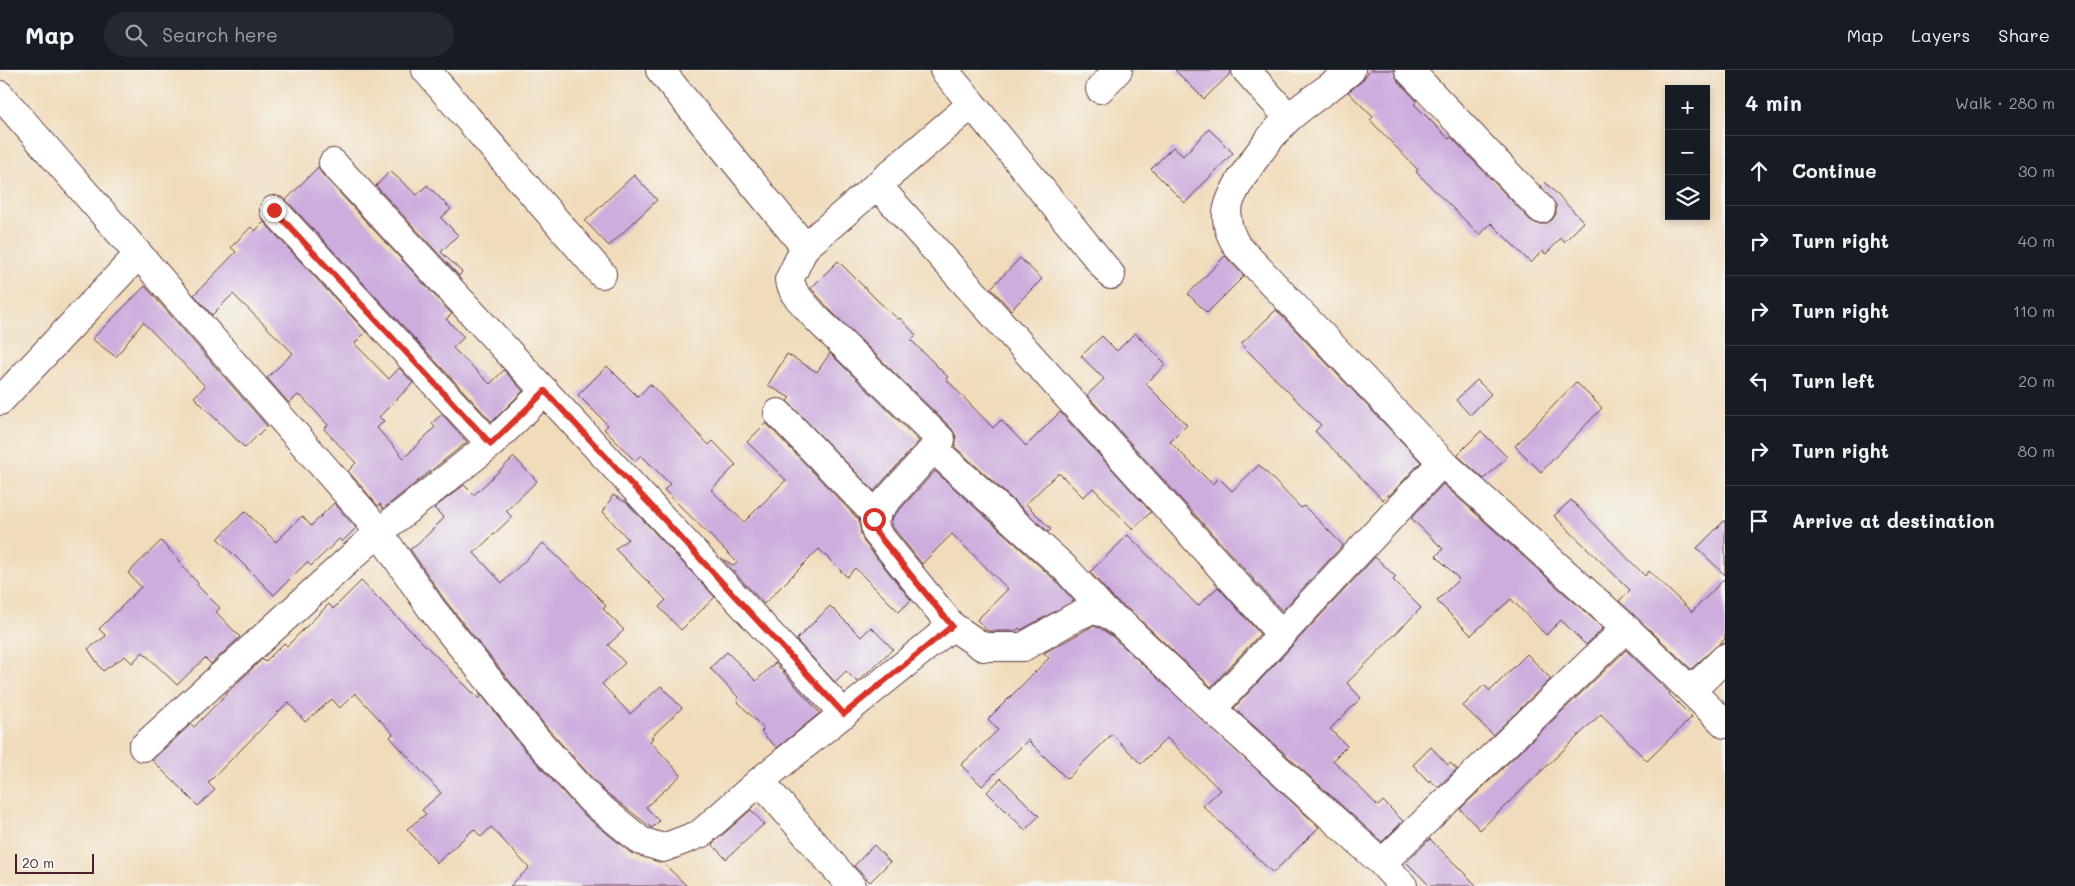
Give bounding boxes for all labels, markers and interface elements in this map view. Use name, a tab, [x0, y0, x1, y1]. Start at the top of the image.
search box	[104, 12, 454, 57]
text: Map	[25, 19, 74, 50]
icon: search	[122, 21, 150, 49]
text: Search here	[162, 22, 278, 47]
text: Map	[1847, 23, 1883, 47]
text: Layers	[1911, 23, 1970, 47]
text: Share	[1998, 23, 2050, 47]
map controls	[1665, 85, 1710, 220]
button: +	[1665, 85, 1710, 130]
text: 4 min	[1745, 89, 1802, 116]
text: Walk · 280 m	[1955, 92, 2055, 113]
button: −	[1665, 130, 1710, 175]
icon: ahead	[1745, 157, 1773, 185]
text: Continue	[1792, 158, 1877, 183]
text: 30 m	[2018, 160, 2055, 181]
button: layers	[1665, 175, 1710, 220]
route end	[263, 199, 286, 222]
icon: right	[1745, 227, 1773, 255]
text: Turn right	[1792, 228, 1889, 253]
text: 40 m	[2018, 230, 2055, 251]
icon: right	[1745, 297, 1773, 325]
text: Turn right	[1792, 298, 1889, 323]
text: 110 m	[2013, 300, 2055, 321]
icon: left	[1745, 367, 1773, 395]
text: Turn left	[1792, 368, 1875, 393]
text: 20 m	[2018, 370, 2055, 391]
icon: right	[1745, 437, 1773, 465]
text: Turn right	[1792, 438, 1889, 463]
text: 80 m	[2018, 440, 2055, 461]
icon: arrive	[1745, 507, 1773, 535]
route start	[863, 508, 886, 531]
text: Arrive at destination	[1792, 508, 1995, 533]
scale bar	[15, 851, 94, 874]
text: 20 m	[22, 853, 54, 872]

